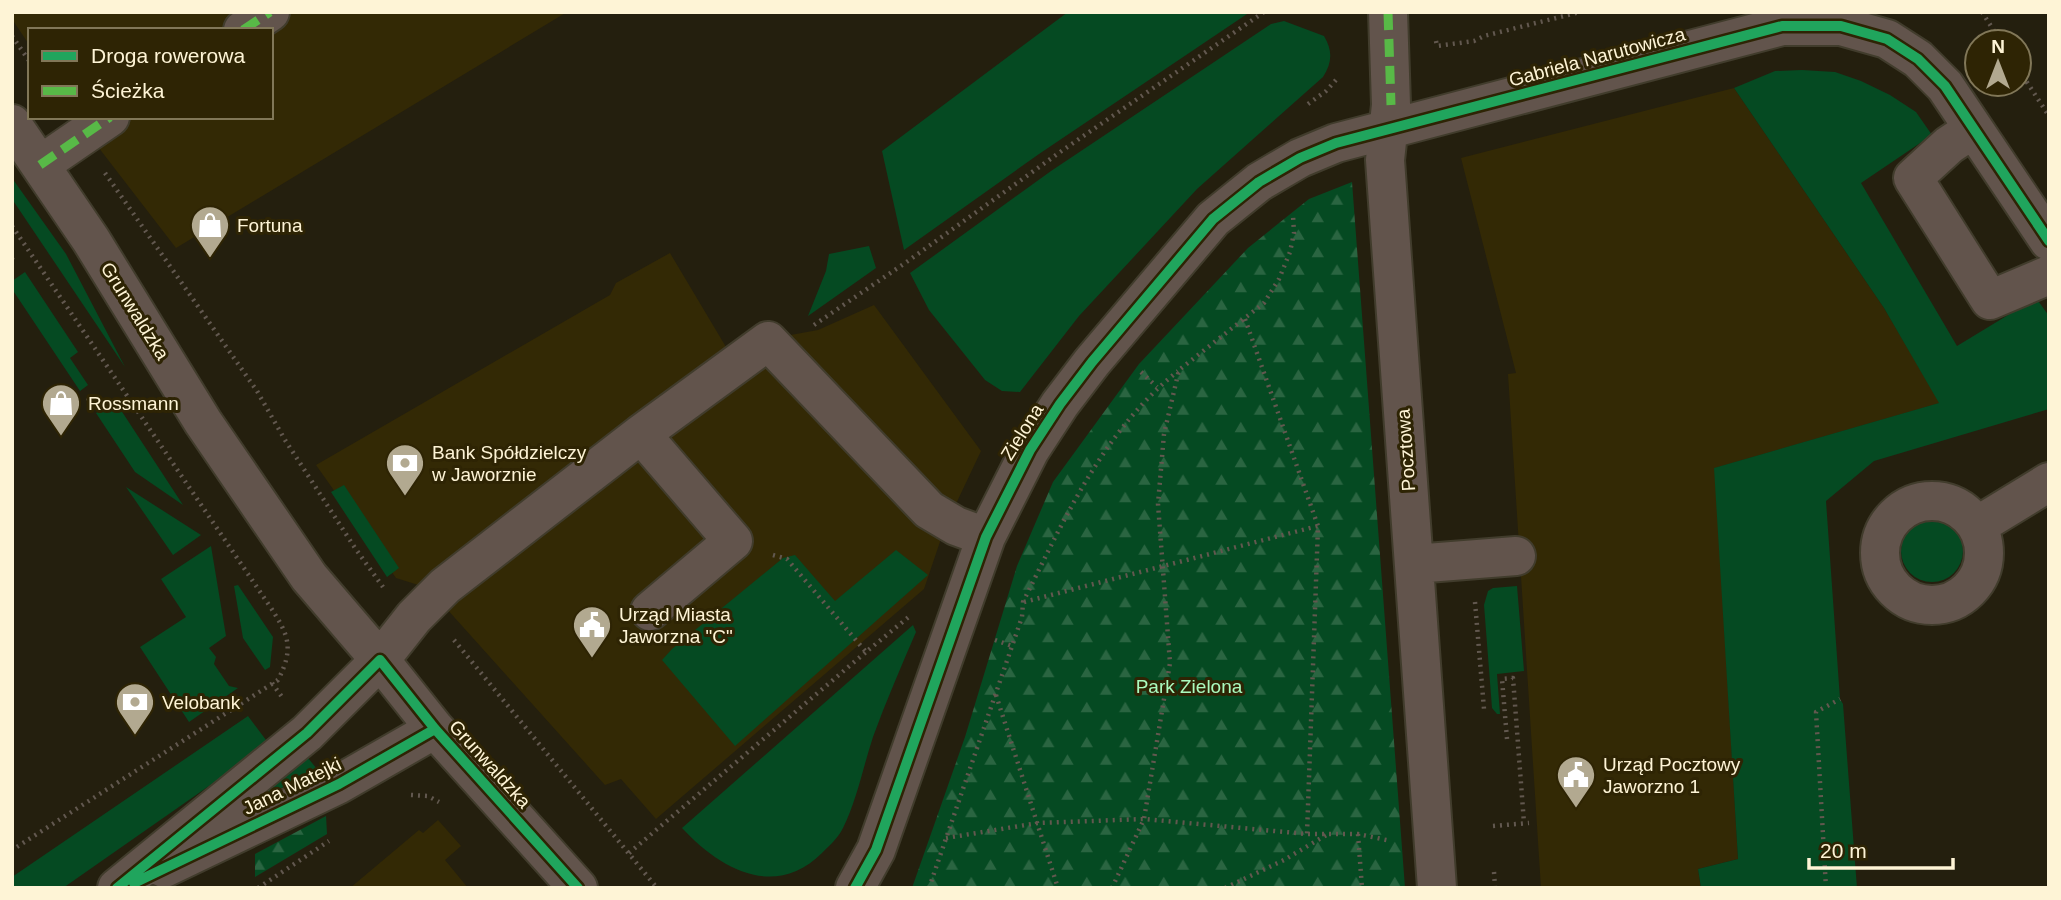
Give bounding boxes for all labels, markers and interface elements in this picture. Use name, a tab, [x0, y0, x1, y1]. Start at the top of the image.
street label: Gabriela Narutowicza	[1507, 23, 1688, 91]
legend	[28, 28, 273, 119]
north arrow	[1963, 28, 2033, 98]
text: N	[1991, 36, 2005, 57]
text: Droga rowerowa	[91, 44, 245, 67]
text: Ścieżka	[91, 79, 165, 102]
shop icon: Fortuna	[189, 204, 231, 259]
place label: Fortuna	[237, 215, 303, 236]
street label: Grunwaldzka	[97, 258, 174, 364]
shop icon: Rossmann	[40, 382, 82, 437]
place label: Rossmann	[88, 393, 179, 414]
street label: Zielona	[997, 400, 1048, 464]
street label: Pocztowa	[1393, 408, 1419, 492]
bank icon: Bank Spółdzielczy w Jaworznie	[384, 442, 426, 497]
place label: Bank Spółdzielczy w Jaworznie	[431, 442, 587, 485]
public building icon: Urząd Miasta Jaworzna "C"	[571, 604, 613, 659]
place label: Urząd Miasta Jaworzna "C"	[619, 604, 733, 647]
park label: Park Zielona	[1136, 676, 1243, 697]
bank icon: Velobank	[114, 681, 156, 736]
place label: Velobank	[162, 692, 241, 713]
street label: Grunwaldzka	[445, 716, 535, 813]
street label: Jana Matejki	[239, 753, 345, 819]
public building icon: Urząd Pocztowy Jaworzno 1	[1555, 754, 1597, 809]
place label: Urząd Pocztowy Jaworzno 1	[1603, 754, 1741, 797]
scale bar	[1809, 827, 1952, 871]
text: 20 m	[1820, 839, 1867, 862]

